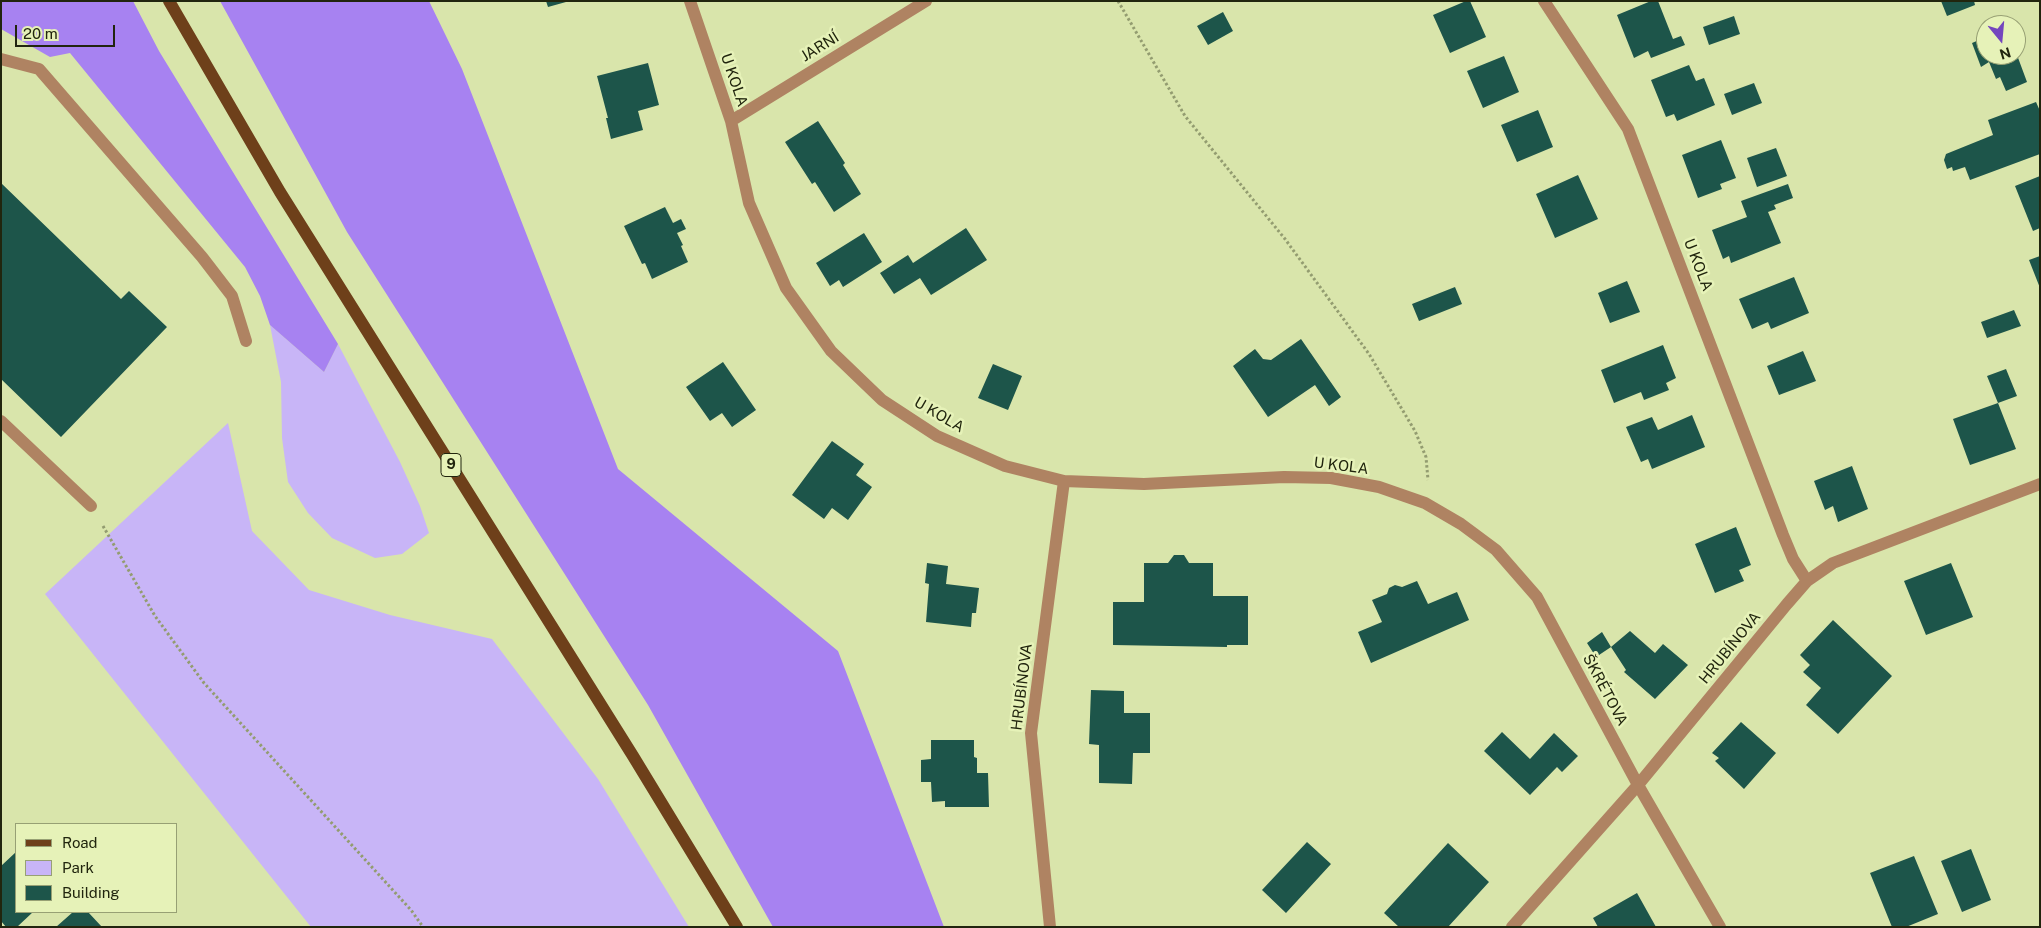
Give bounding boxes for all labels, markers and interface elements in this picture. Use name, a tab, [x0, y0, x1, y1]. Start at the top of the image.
scale bar	[18, 15, 118, 47]
north arrow	[1976, 15, 2026, 65]
text: 20 m	[23, 25, 58, 42]
street label: JARNÍ	[798, 28, 842, 66]
text: N	[1998, 44, 2013, 63]
street label: U KOLA	[717, 51, 751, 109]
street label: U KOLA	[1680, 236, 1716, 294]
street label: U KOLA	[911, 393, 967, 437]
road number: 9	[441, 454, 461, 476]
street label: U KOLA	[1313, 454, 1369, 478]
street label: HRUBÍNOVA	[1696, 608, 1764, 688]
street label: HRUBÍNOVA	[1008, 643, 1036, 731]
street label: ŠKRÉTOVA	[1579, 651, 1631, 729]
legend	[15, 823, 178, 913]
text: Road	[62, 834, 98, 851]
text: Park	[62, 859, 94, 876]
text: Building	[62, 884, 120, 901]

